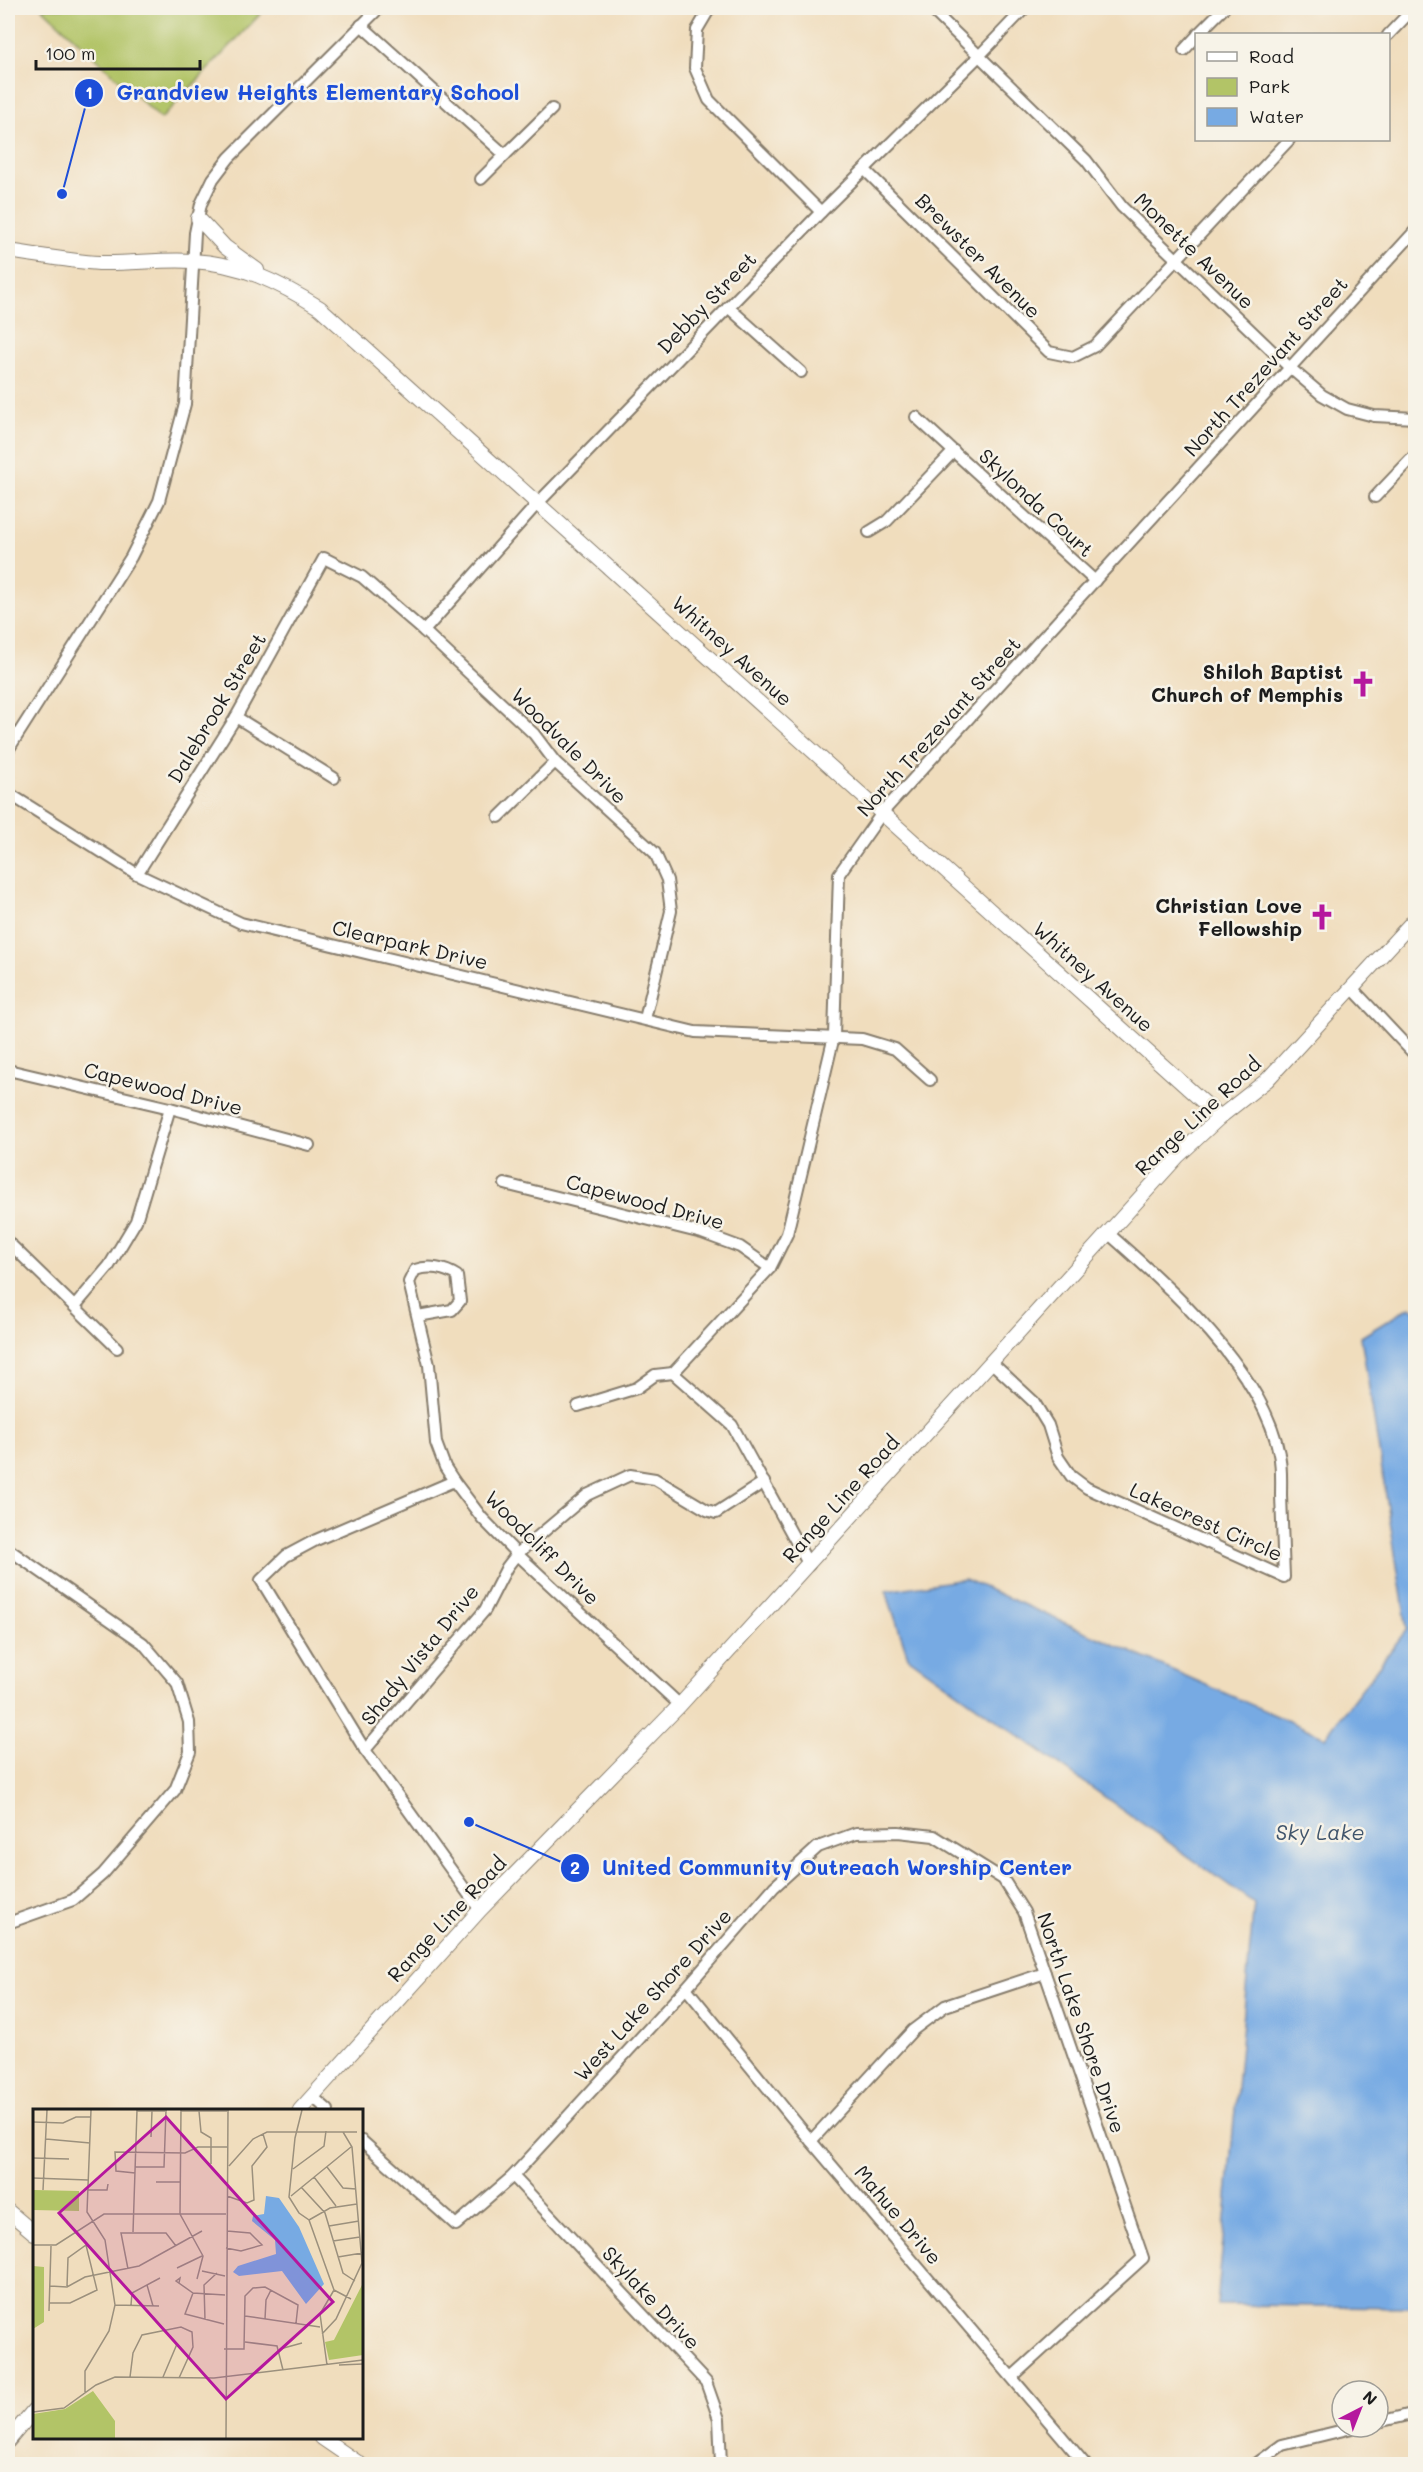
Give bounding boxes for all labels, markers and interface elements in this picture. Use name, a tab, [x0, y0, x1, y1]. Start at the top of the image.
scale bar	[36, 33, 200, 71]
legend	[1195, 33, 1390, 141]
text: 100 m	[45, 41, 95, 65]
text: Road	[1249, 44, 1294, 68]
callout: Grandview Heights Elementary School	[74, 73, 531, 112]
text: Park	[1249, 74, 1290, 98]
text: Grandview Heights Elementary School	[117, 78, 519, 106]
text: 1	[85, 80, 93, 104]
text: Water	[1249, 104, 1304, 128]
street label: Monette Avenue	[1129, 186, 1260, 314]
street label: Brewster Avenue	[911, 187, 1047, 323]
street label: Debby Street	[651, 246, 762, 359]
street label: North Trezevant Street	[1178, 271, 1353, 462]
street label: Skylonda Court	[974, 442, 1100, 562]
street label: Whitney Avenue	[667, 589, 798, 711]
street label: Dalebrook Street	[161, 628, 271, 787]
street label: North Trezevant Street	[851, 631, 1026, 822]
place label: Shiloh Baptist Church of Memphis	[1151, 658, 1343, 707]
church icon: Shiloh Baptist Church of Memphis	[1348, 669, 1378, 699]
street label: Woodvale Drive	[506, 682, 633, 809]
place label: Christian Love Fellowship	[1155, 892, 1302, 941]
church icon: Christian Love Fellowship	[1307, 902, 1337, 932]
street label: Clearpark Drive	[330, 913, 491, 975]
street label: Whitney Avenue	[1028, 915, 1159, 1037]
street label: Range Line Road	[1129, 1050, 1266, 1180]
street label: Capewood Drive	[81, 1056, 245, 1120]
street label: Capewood Drive	[563, 1167, 727, 1235]
street label: Range Line Road	[776, 1429, 904, 1568]
street label: Lakecrest Circle	[1126, 1476, 1287, 1566]
street label: Woodcliff Drive	[480, 1484, 606, 1610]
street label: Shady Vista Drive	[354, 1579, 484, 1730]
water label: Sky Lake	[1276, 1818, 1364, 1845]
callout: United Community Outreach Worship Center	[560, 1848, 1084, 1887]
street label: Range Line Road	[381, 1850, 511, 1987]
text: United Community Outreach Worship Center	[602, 1853, 1072, 1881]
text: 2	[570, 1855, 580, 1879]
street label: West Lake Shore Drive	[568, 1903, 737, 2086]
street label: North Lake Shore Drive	[1032, 1909, 1132, 2136]
inset map	[33, 2109, 363, 2439]
street label: Mahue Drive	[850, 2159, 948, 2270]
street label: Skylake Drive	[597, 2240, 706, 2354]
north arrow	[1330, 2379, 1390, 2439]
text: N	[1359, 2386, 1382, 2409]

